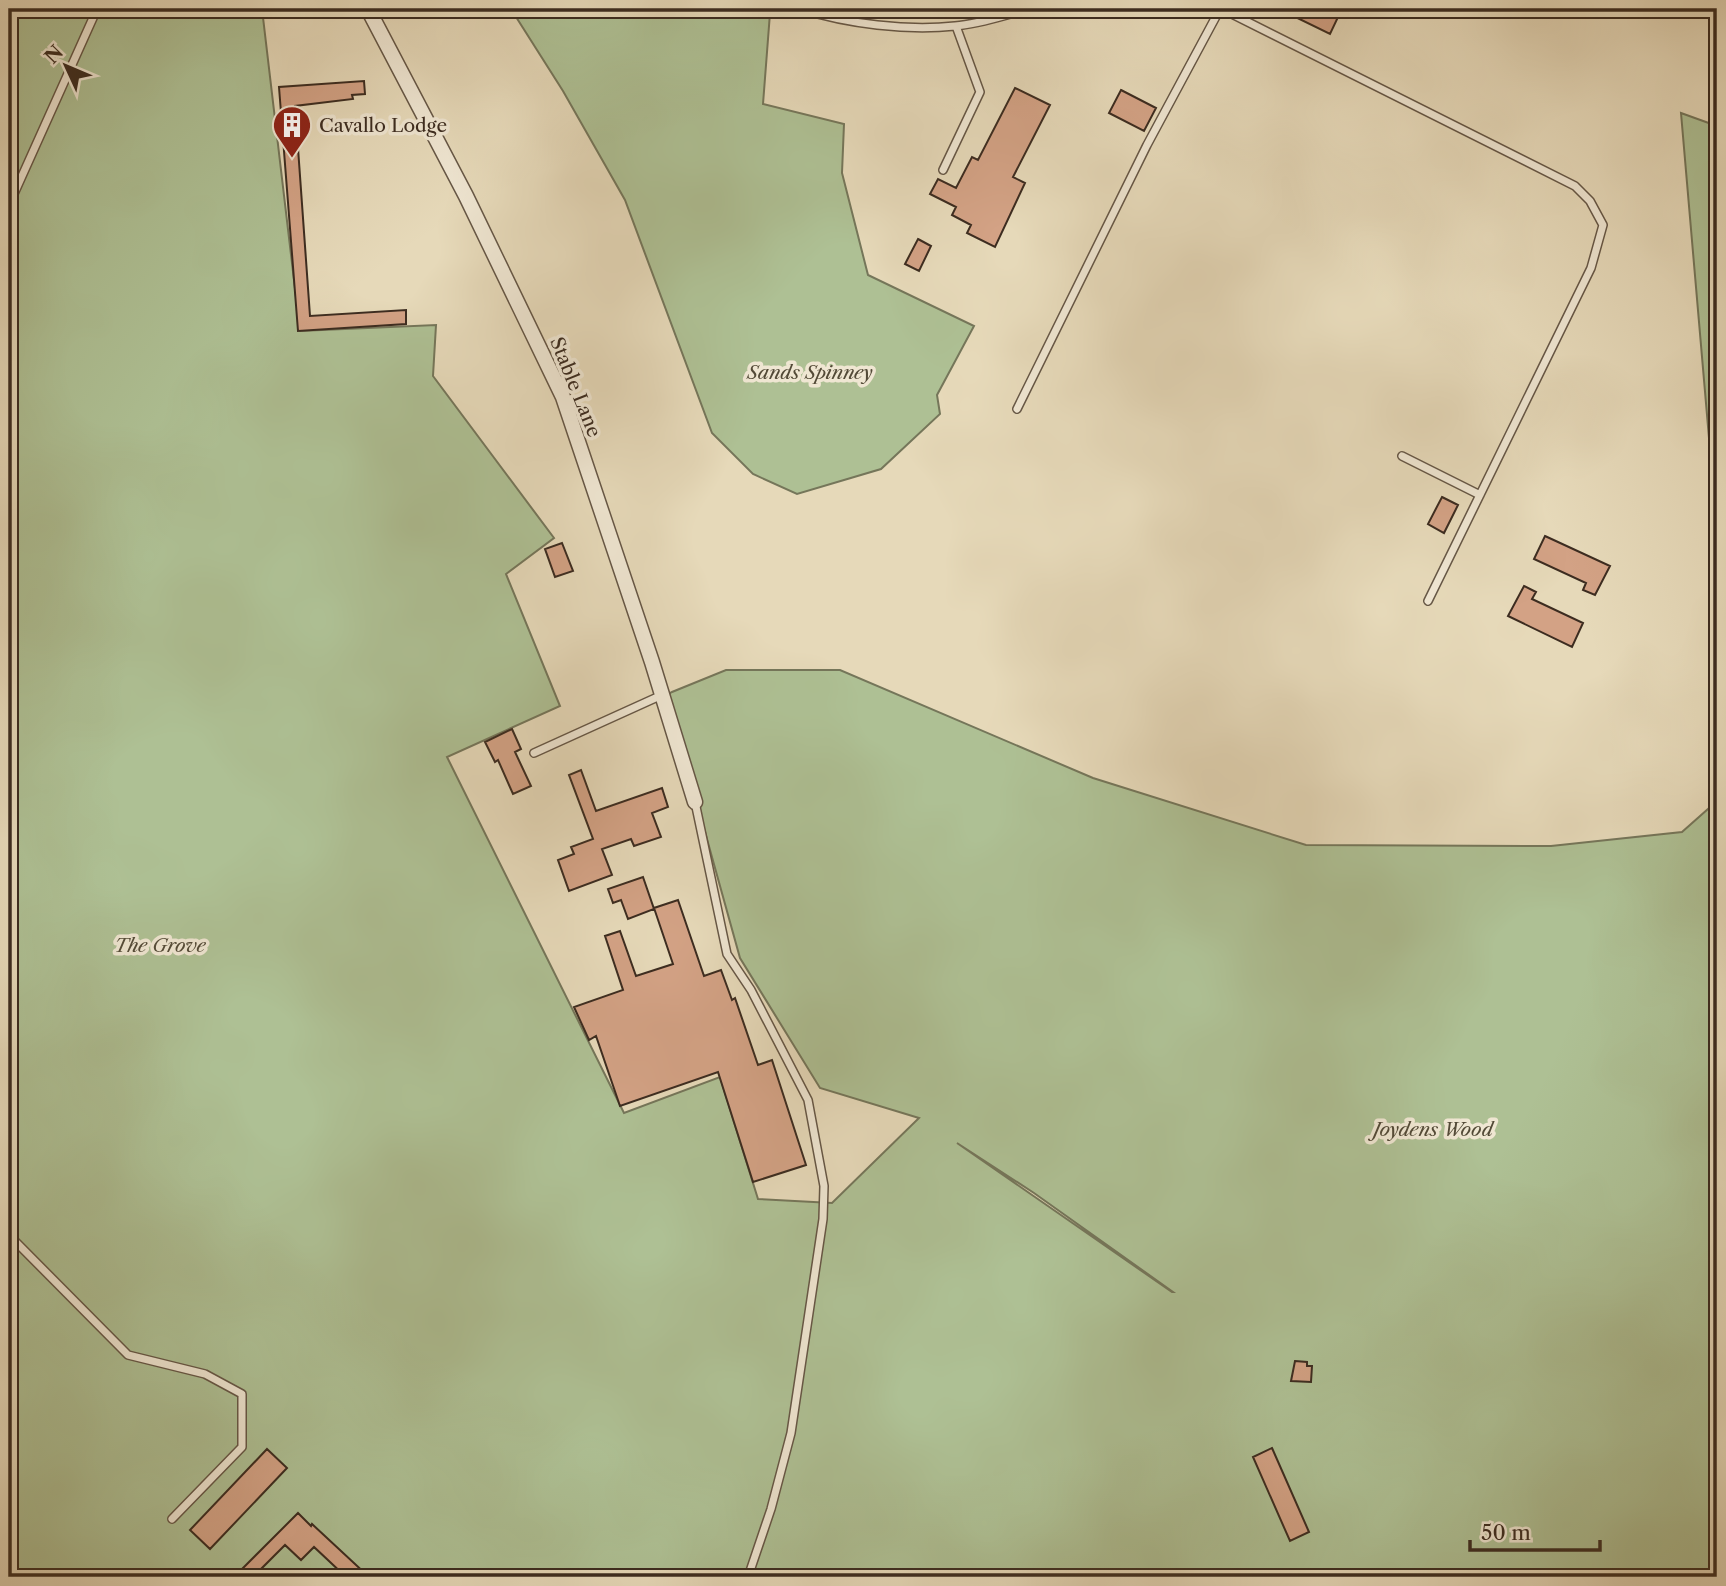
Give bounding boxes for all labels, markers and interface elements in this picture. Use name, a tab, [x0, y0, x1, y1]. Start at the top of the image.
north arrow	[32, 32, 102, 102]
text: N	[40, 41, 68, 68]
building icon: Cavallo Lodge	[271, 104, 313, 159]
place label: Cavallo Lodge	[319, 114, 447, 137]
street label: Stable Lane	[545, 334, 606, 441]
park label: Sands Spinney	[746, 361, 873, 384]
park label: The Grove	[114, 934, 206, 957]
park label: Joydens Wood	[1368, 1118, 1495, 1141]
scale bar	[1470, 1509, 1600, 1553]
text: 50 m	[1481, 1520, 1531, 1545]

